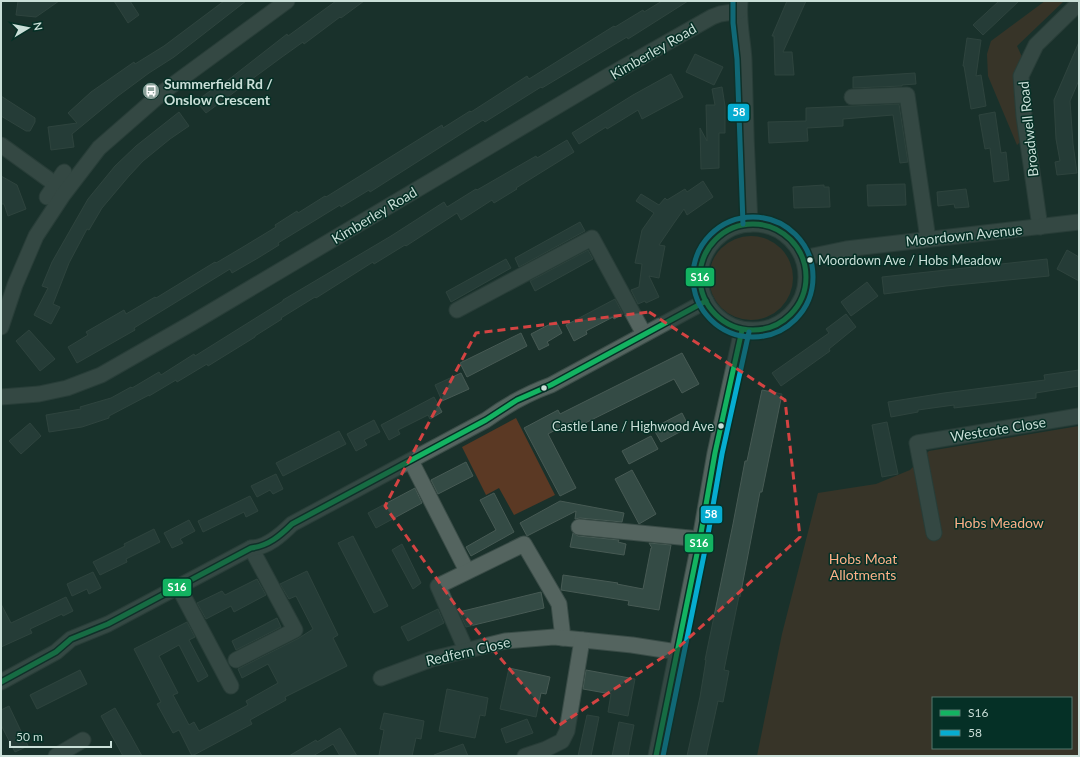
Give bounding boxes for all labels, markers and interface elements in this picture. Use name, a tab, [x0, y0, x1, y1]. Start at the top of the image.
north arrow	[8, 8, 48, 48]
street label: Kimberley Road	[607, 20, 699, 82]
text: N	[31, 21, 45, 31]
place label: Summerfield Rd / Onslow Crescent	[164, 75, 273, 108]
street label: Broadwell Road	[1015, 80, 1041, 178]
bus stop icon: Summerfield Rd / Onslow Crescent	[141, 81, 161, 101]
line badge: 58	[727, 103, 750, 122]
text: 58	[733, 105, 745, 118]
street label: Kimberley Road	[328, 183, 420, 247]
street label: Moordown Avenue	[905, 220, 1023, 250]
place label: Moordown Ave / Hobs Meadow	[818, 252, 1002, 268]
marker: Moordown Ave / Hobs Meadow	[805, 255, 815, 265]
line badge: S16	[685, 267, 715, 287]
text: S16	[691, 270, 710, 283]
unlabelled marker	[539, 383, 549, 393]
street label: Westcote Close	[949, 413, 1047, 445]
place label: Castle Lane / Highwood Ave	[552, 418, 714, 434]
marker: Castle Lane / Highwood Ave	[716, 421, 726, 431]
line badge: 58	[700, 505, 723, 524]
text: 58	[705, 507, 717, 520]
park label: Hobs Meadow	[954, 514, 1044, 531]
line badge: S16	[684, 533, 714, 553]
text: S16	[690, 536, 709, 549]
park label: Hobs Moat Allotments	[829, 550, 897, 583]
line badge: S16	[162, 578, 192, 597]
text: S16	[168, 580, 187, 593]
street label: Redfern Close	[424, 633, 512, 669]
legend	[932, 697, 1072, 749]
text: S16	[968, 705, 988, 720]
scale bar	[10, 723, 111, 749]
text: 58	[968, 725, 982, 740]
text: 50 m	[16, 729, 43, 744]

